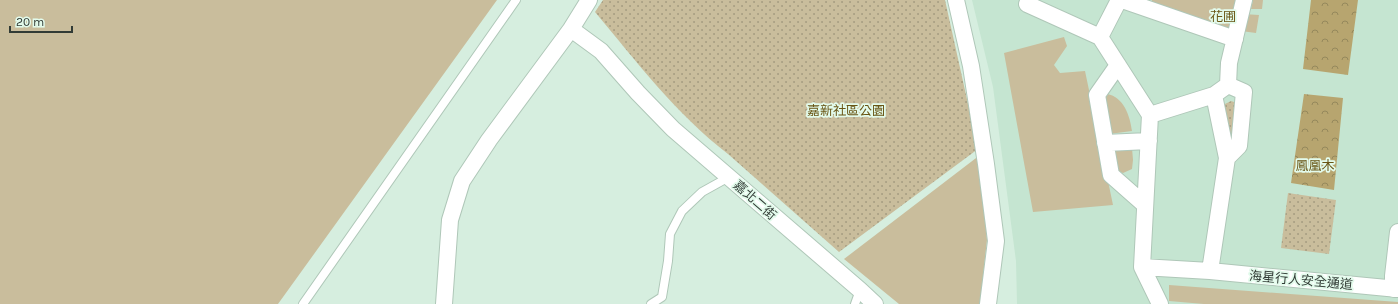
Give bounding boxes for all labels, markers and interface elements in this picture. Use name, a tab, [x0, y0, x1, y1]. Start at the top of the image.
scale bar	[10, 8, 72, 34]
park label: 花圃	[1210, 9, 1236, 24]
text: 20 m	[16, 15, 44, 29]
park label: 嘉新社區公園	[807, 103, 885, 118]
park label: 鳳凰木	[1295, 158, 1335, 173]
street label: 嘉北二街	[730, 177, 780, 223]
street label: 海星行人安全通道	[1249, 268, 1353, 292]

